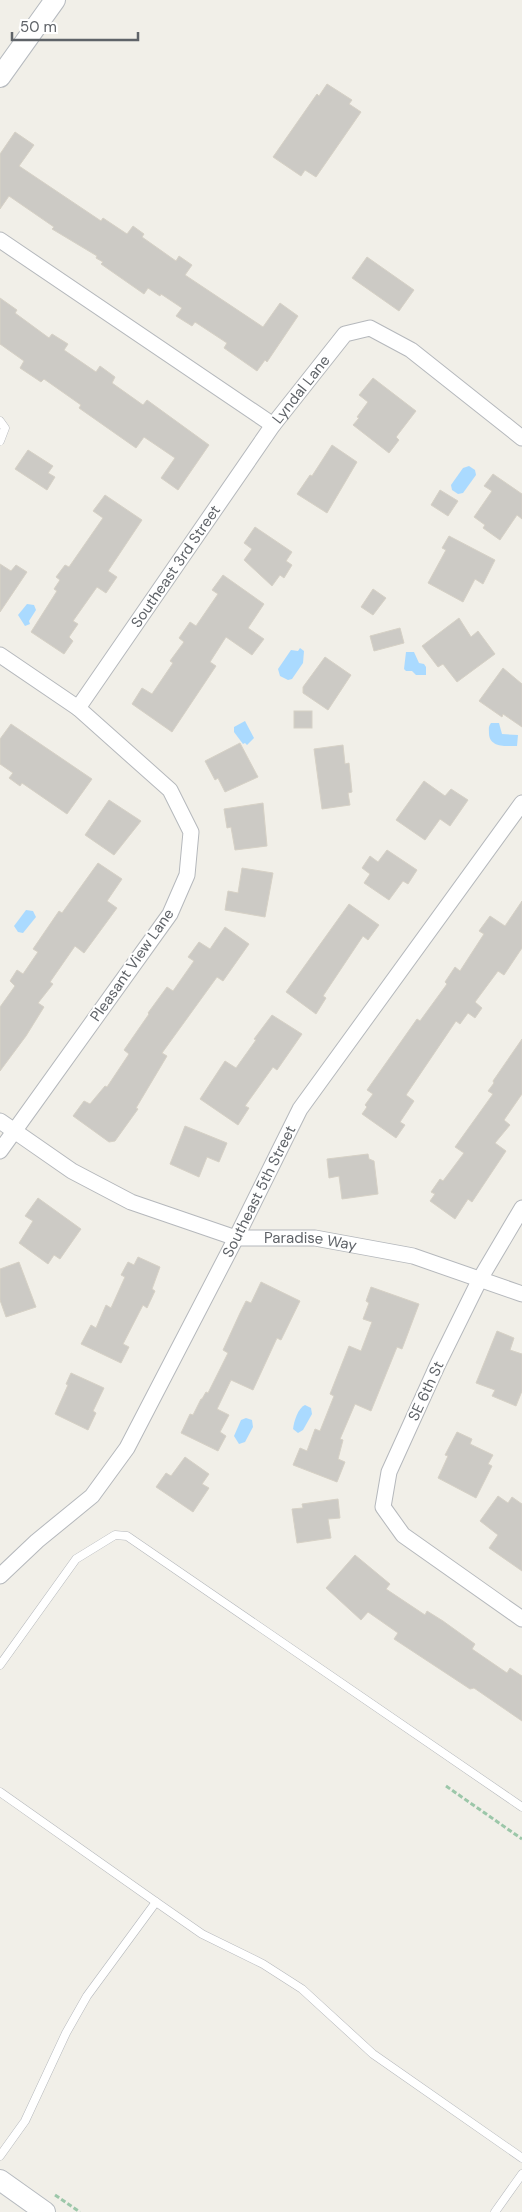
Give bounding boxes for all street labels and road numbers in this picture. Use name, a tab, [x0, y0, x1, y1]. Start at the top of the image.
street label: Lyndal Lane	[268, 351, 334, 428]
street label: Southeast 3rd Street	[126, 501, 225, 632]
street label: Pleasant View Lane	[86, 905, 178, 1025]
street label: Southeast 5th Street	[218, 1122, 300, 1261]
street label: Paradise Way	[264, 1228, 359, 1256]
street label: SE 6th St	[403, 1358, 449, 1424]

